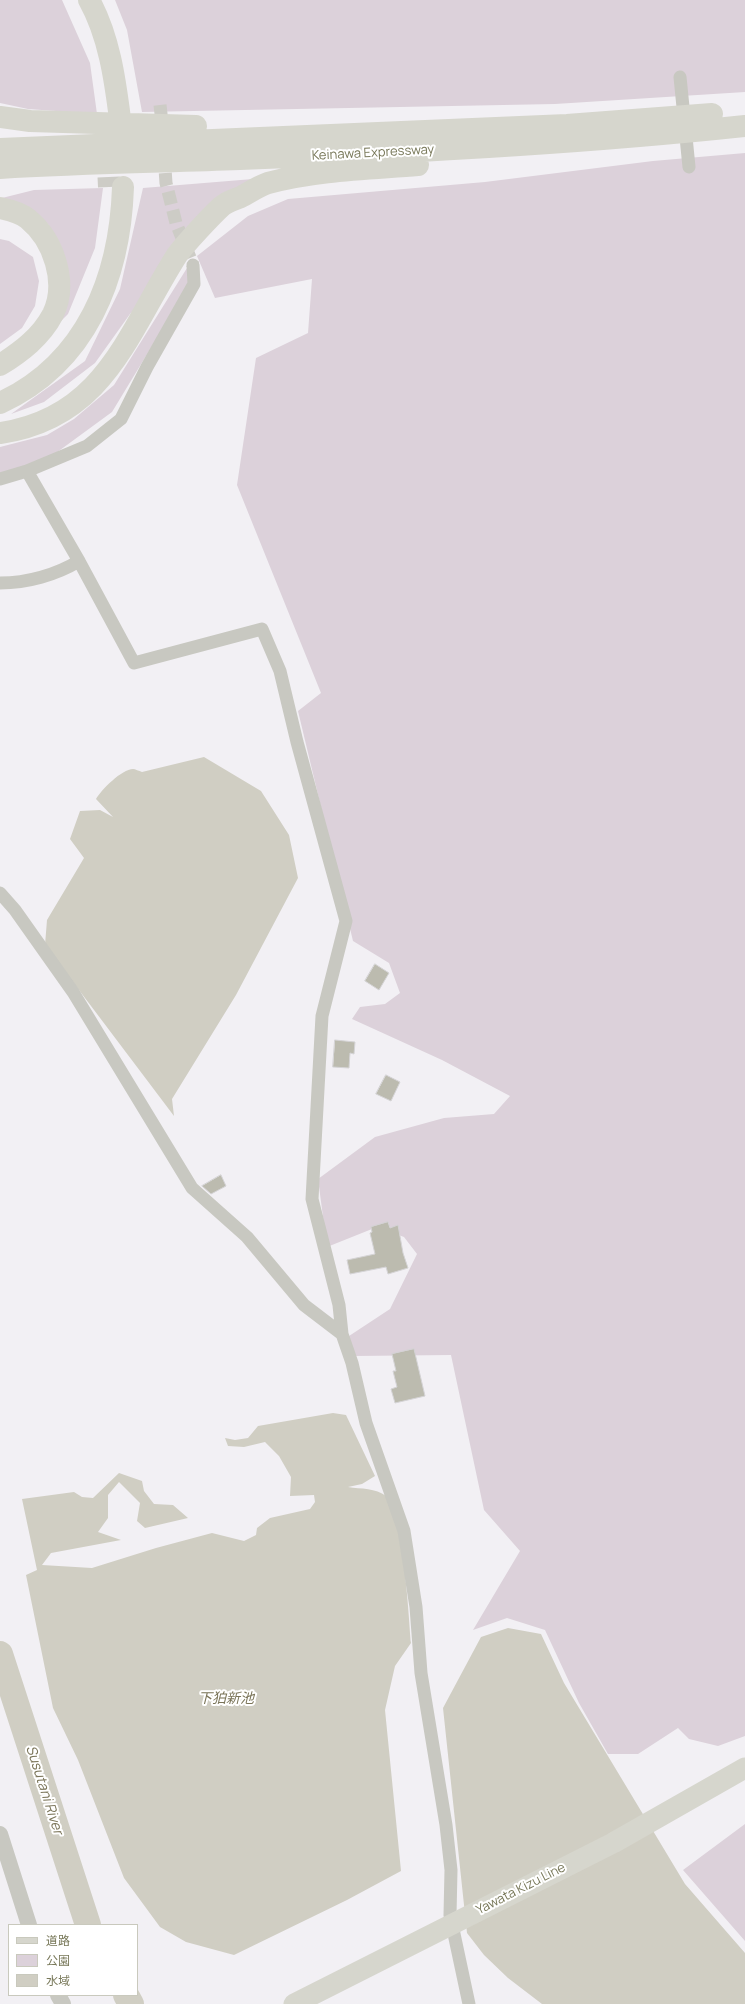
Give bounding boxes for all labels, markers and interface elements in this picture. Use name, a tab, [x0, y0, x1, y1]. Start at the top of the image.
street label: Keinawa Expressway	[311, 142, 435, 164]
water label: 下狛新池	[198, 1691, 254, 1707]
water label: Susutani River	[22, 1743, 66, 1837]
street label: Yawata Kizu Line	[474, 1860, 568, 1918]
legend	[8, 1924, 138, 1996]
text: 道路	[46, 1932, 70, 1949]
text: 公園	[46, 1952, 70, 1969]
text: 水域	[46, 1972, 70, 1989]

